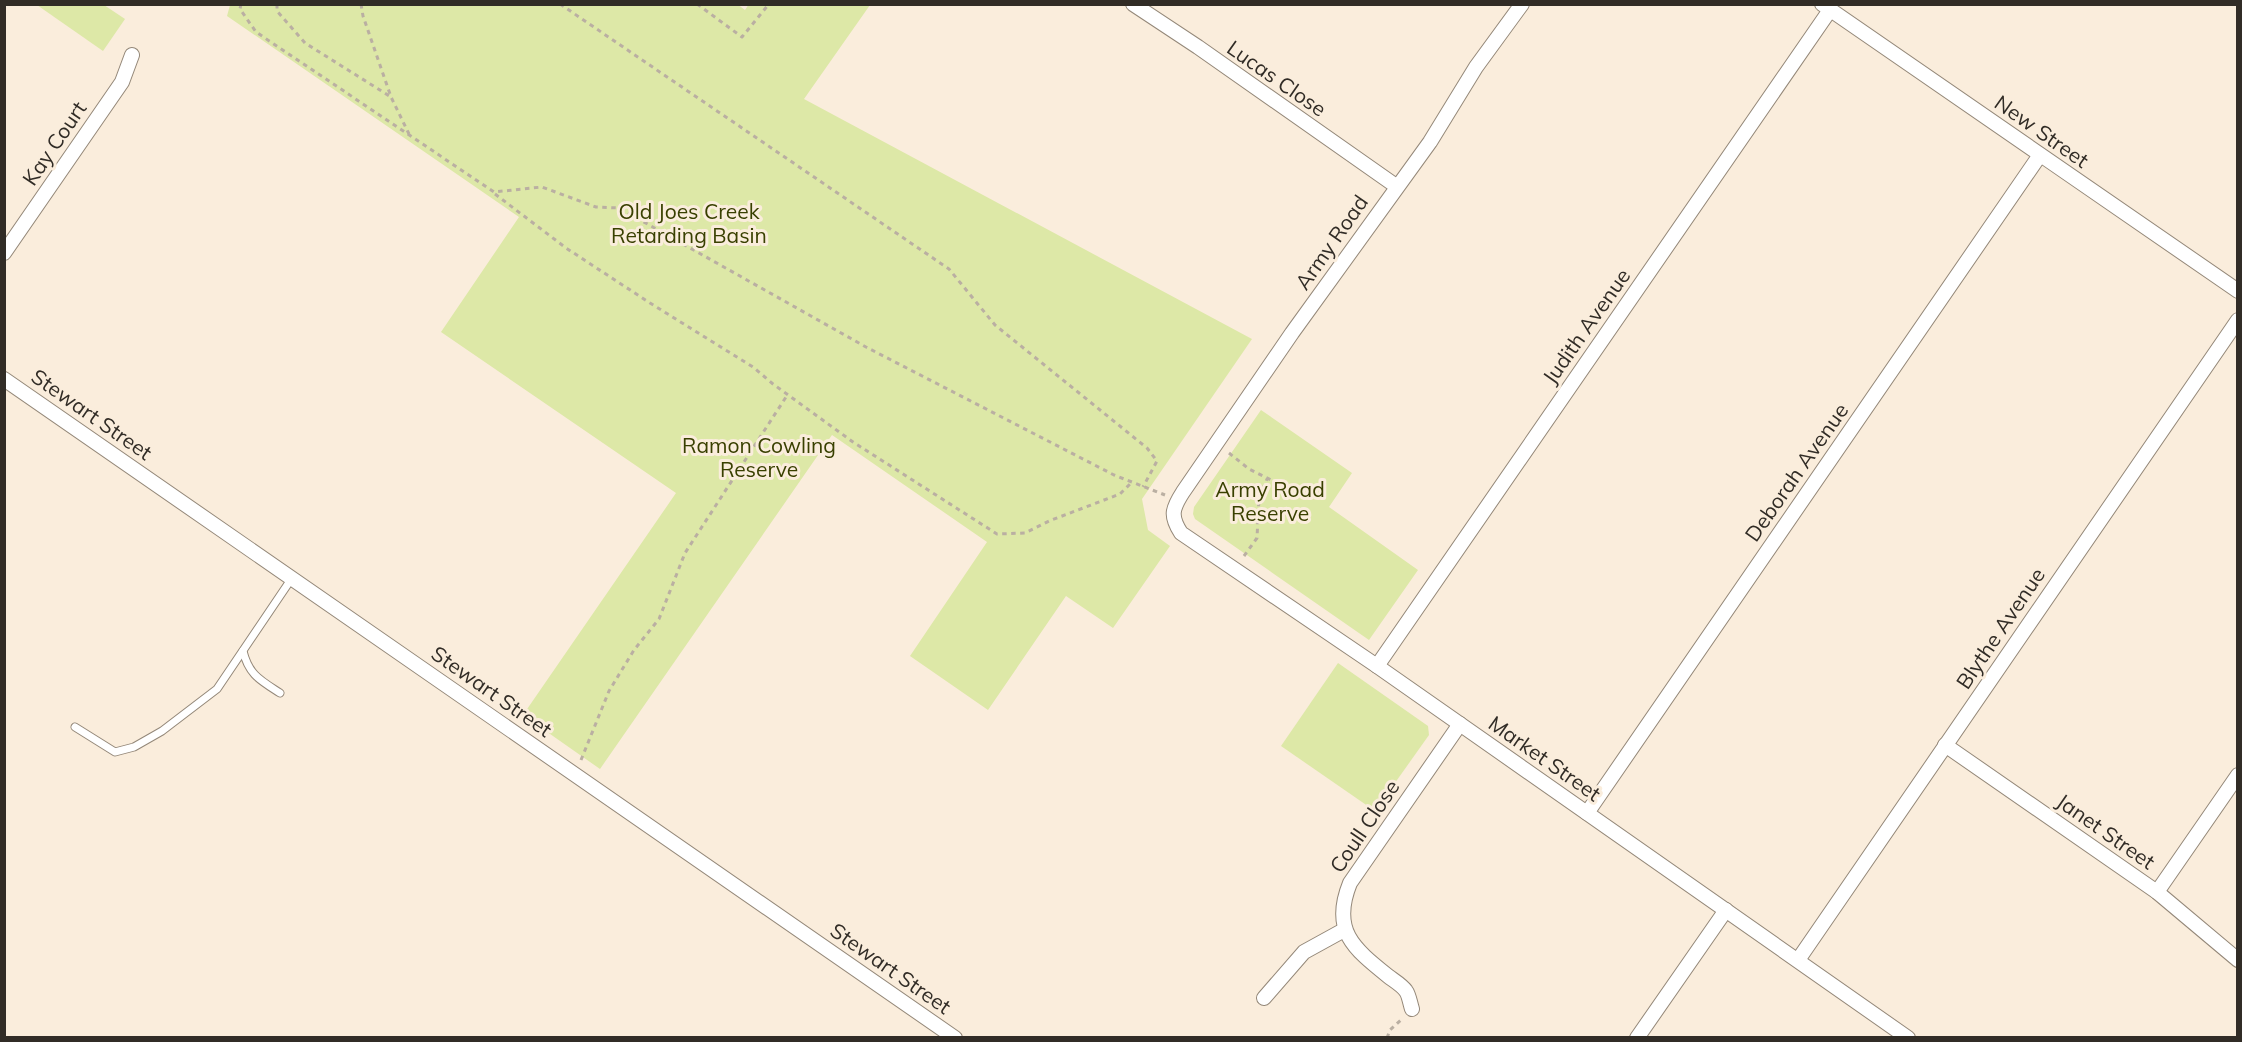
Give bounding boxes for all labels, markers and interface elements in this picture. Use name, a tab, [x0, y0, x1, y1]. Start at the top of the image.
street label: Lucas Close	[1222, 34, 1332, 122]
street label: New Street	[1990, 89, 2094, 173]
street label: Kay Court	[16, 96, 92, 190]
street label: Army Road	[1289, 190, 1373, 294]
park label: Old Joes Creek Retarding Basin	[611, 198, 767, 248]
street label: Judith Avenue	[1537, 263, 1635, 389]
street label: Stewart Street	[27, 363, 157, 465]
street label: Deborah Avenue	[1739, 398, 1853, 546]
park label: Ramon Cowling Reserve	[682, 432, 836, 482]
park label: Army Road Reserve	[1215, 476, 1325, 526]
street label: Blythe Avenue	[1950, 563, 2050, 693]
street label: Stewart Street	[427, 640, 557, 742]
street label: Market Street	[1484, 710, 1606, 806]
street label: Coull Close	[1323, 775, 1405, 877]
street label: Janet Street	[2052, 788, 2160, 874]
street label: Stewart Street	[826, 917, 956, 1019]

